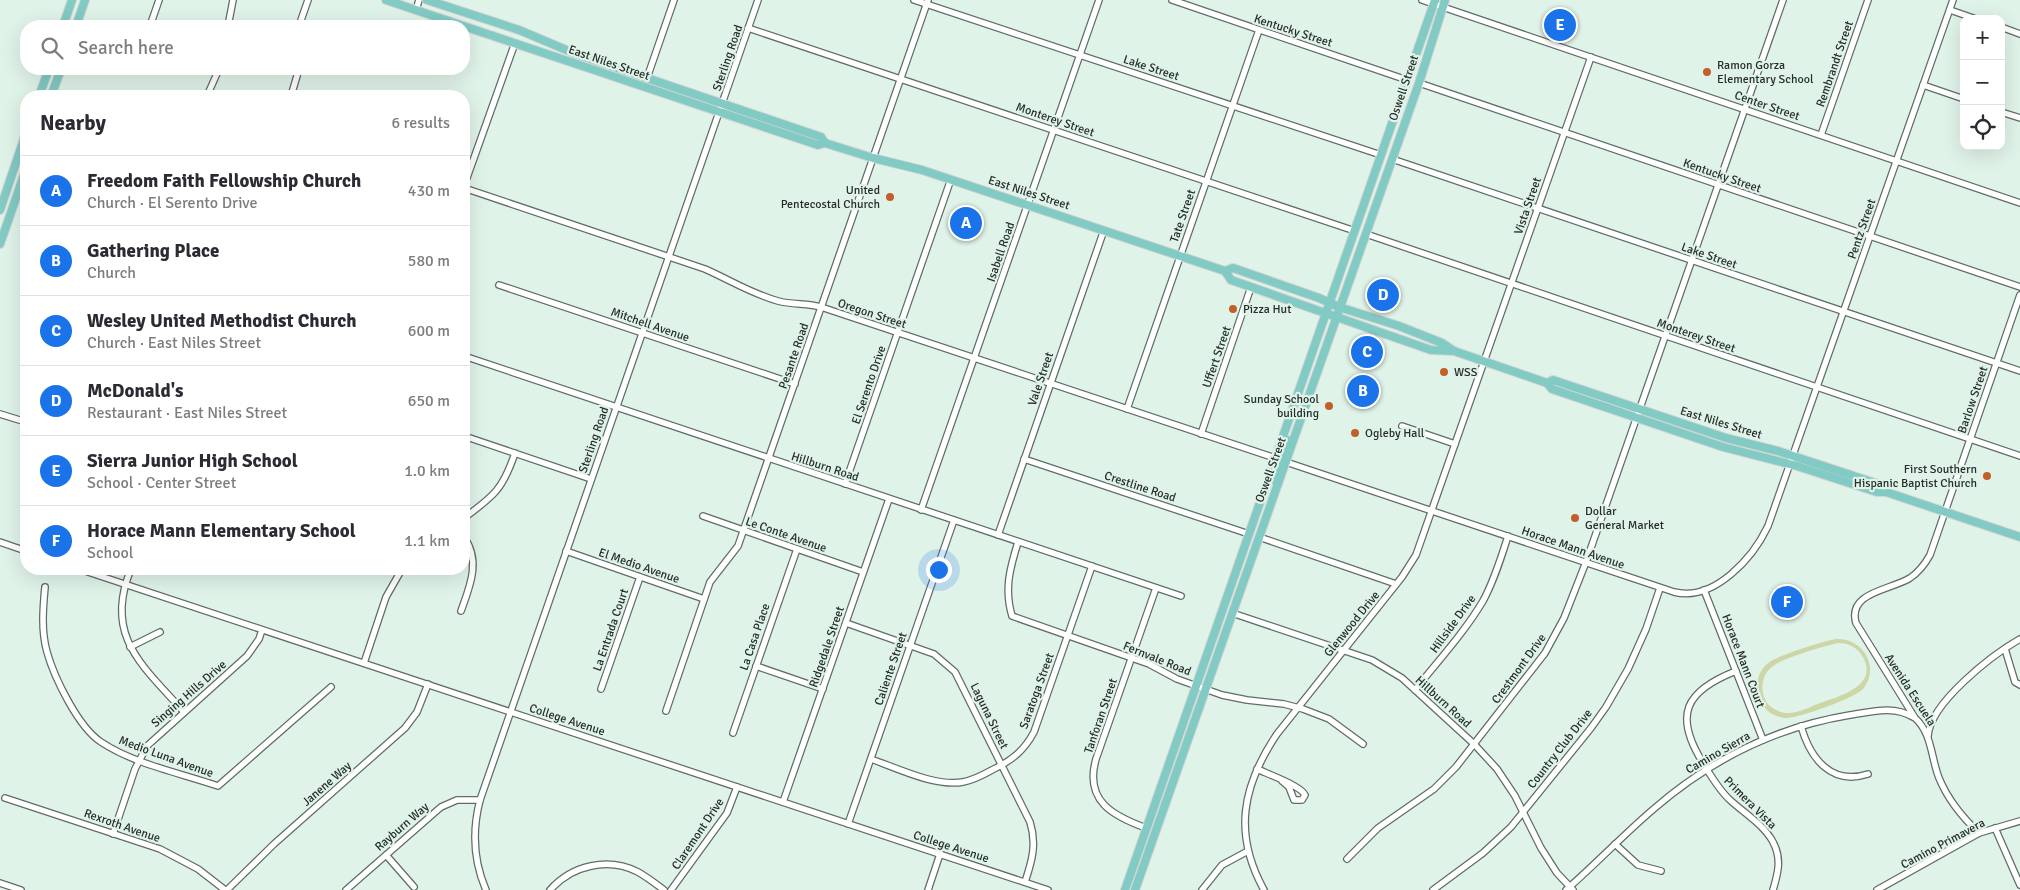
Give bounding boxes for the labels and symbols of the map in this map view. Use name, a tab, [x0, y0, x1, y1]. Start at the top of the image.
pin: E	[1544, 6, 1576, 44]
street label: Kentucky Street	[1252, 11, 1334, 51]
street label: Rembrandt Street	[1813, 19, 1857, 109]
street label: Sterling Road	[710, 23, 746, 93]
street label: East Niles Street	[566, 42, 652, 84]
street label: Lake Street	[1121, 52, 1181, 84]
street label: Oswell Street	[1386, 53, 1422, 123]
place label: Ramon Gorza Elementary School	[1717, 58, 1814, 87]
marker: Ramon Gorza Elementary School	[1701, 66, 1713, 78]
street label: Center Street	[1732, 88, 1802, 124]
street label: Monterey Street	[1014, 100, 1096, 140]
street label: Kentucky Street	[1681, 156, 1763, 196]
street label: East Niles Street	[986, 173, 1072, 213]
street label: Vista Street	[1511, 175, 1545, 237]
place label: United Pentecostal Church	[781, 183, 880, 212]
street label: Tate Street	[1167, 188, 1199, 244]
marker: United Pentecostal Church	[884, 191, 896, 203]
street label: Pentz Street	[1845, 197, 1879, 261]
pin: A	[950, 204, 982, 242]
street label: Isabell Road	[984, 220, 1018, 284]
street label: Lake Street	[1679, 239, 1739, 273]
pin: D	[1367, 276, 1399, 314]
street label: Oregon Street	[836, 296, 908, 332]
place label: Pizza Hut	[1243, 302, 1291, 317]
marker: Pizza Hut	[1227, 303, 1239, 315]
street label: Mitchell Avenue	[609, 305, 691, 345]
street label: Monterey Street	[1655, 316, 1737, 356]
street label: Pesante Road	[776, 321, 812, 391]
street label: Uffert Street	[1199, 324, 1235, 390]
pin: C	[1351, 333, 1383, 371]
street label: El Serento Drive	[849, 344, 889, 426]
street label: Vale Street	[1025, 350, 1057, 408]
place label: WSS	[1454, 365, 1478, 380]
street label: Barlow Street	[1955, 365, 1991, 435]
marker: WSS	[1438, 366, 1450, 378]
pin: B	[1347, 372, 1379, 410]
place label: Sunday School building	[1244, 392, 1319, 421]
marker: Sunday School building	[1323, 400, 1335, 412]
street label: East Niles Street	[1678, 403, 1764, 443]
street label: Sterling Road	[576, 405, 612, 475]
place label: Ogleby Hall	[1365, 426, 1425, 441]
marker: Ogleby Hall	[1349, 427, 1361, 439]
street label: Oswell Street	[1252, 435, 1290, 505]
street label: Hillburn Road	[789, 449, 861, 485]
place label: First Southern Hispanic Baptist Church	[1854, 462, 1977, 491]
street label: Crestline Road	[1102, 468, 1178, 506]
marker: First Southern Hispanic Baptist Church	[1981, 470, 1993, 482]
place label: Dollar General Market	[1585, 504, 1664, 533]
marker: Dollar General Market	[1569, 512, 1581, 524]
street label: Le Conte Avenue	[743, 514, 829, 556]
street label: Horace Mann Avenue	[1520, 523, 1626, 573]
street label: El Medio Avenue	[597, 545, 681, 587]
your location	[926, 557, 952, 583]
pin: F	[1771, 583, 1803, 621]
street label: La Entrada Court	[590, 587, 632, 673]
street label: Glenwood Drive	[1321, 588, 1383, 660]
street label: Hillside Drive	[1427, 592, 1479, 656]
street label: La Casa Place	[737, 601, 773, 673]
street label: Ridgedale Street	[806, 604, 848, 690]
street label: Horace Mann Court	[1718, 612, 1768, 710]
street label: Caliente Street	[871, 630, 911, 708]
street label: Crestmont Drive	[1489, 631, 1549, 707]
street label: Fernvale Road	[1121, 639, 1193, 679]
street label: Saratoga Street	[1016, 651, 1058, 731]
street label: Avenida Escuela	[1881, 651, 1939, 729]
street label: Singing Hills Drive	[148, 657, 230, 731]
street label: Hillburn Road	[1412, 673, 1474, 731]
street label: Tanforan Street	[1081, 676, 1121, 756]
street label: Laguna Street	[967, 681, 1011, 751]
street label: College Avenue	[527, 701, 607, 739]
street label: Country Club Drive	[1524, 706, 1596, 792]
street label: Camino Sierra	[1683, 728, 1753, 778]
street label: Medio Luna Avenue	[117, 733, 215, 781]
street label: Janene Way	[299, 758, 355, 809]
street label: Primera Vista	[1720, 773, 1780, 833]
street label: Claremont Drive	[669, 795, 727, 873]
street label: Rayburn Way	[372, 799, 432, 854]
street label: Rexroth Avenue	[82, 806, 162, 846]
street label: Camino Primavera	[1898, 816, 1988, 872]
street label: College Avenue	[911, 828, 991, 866]

